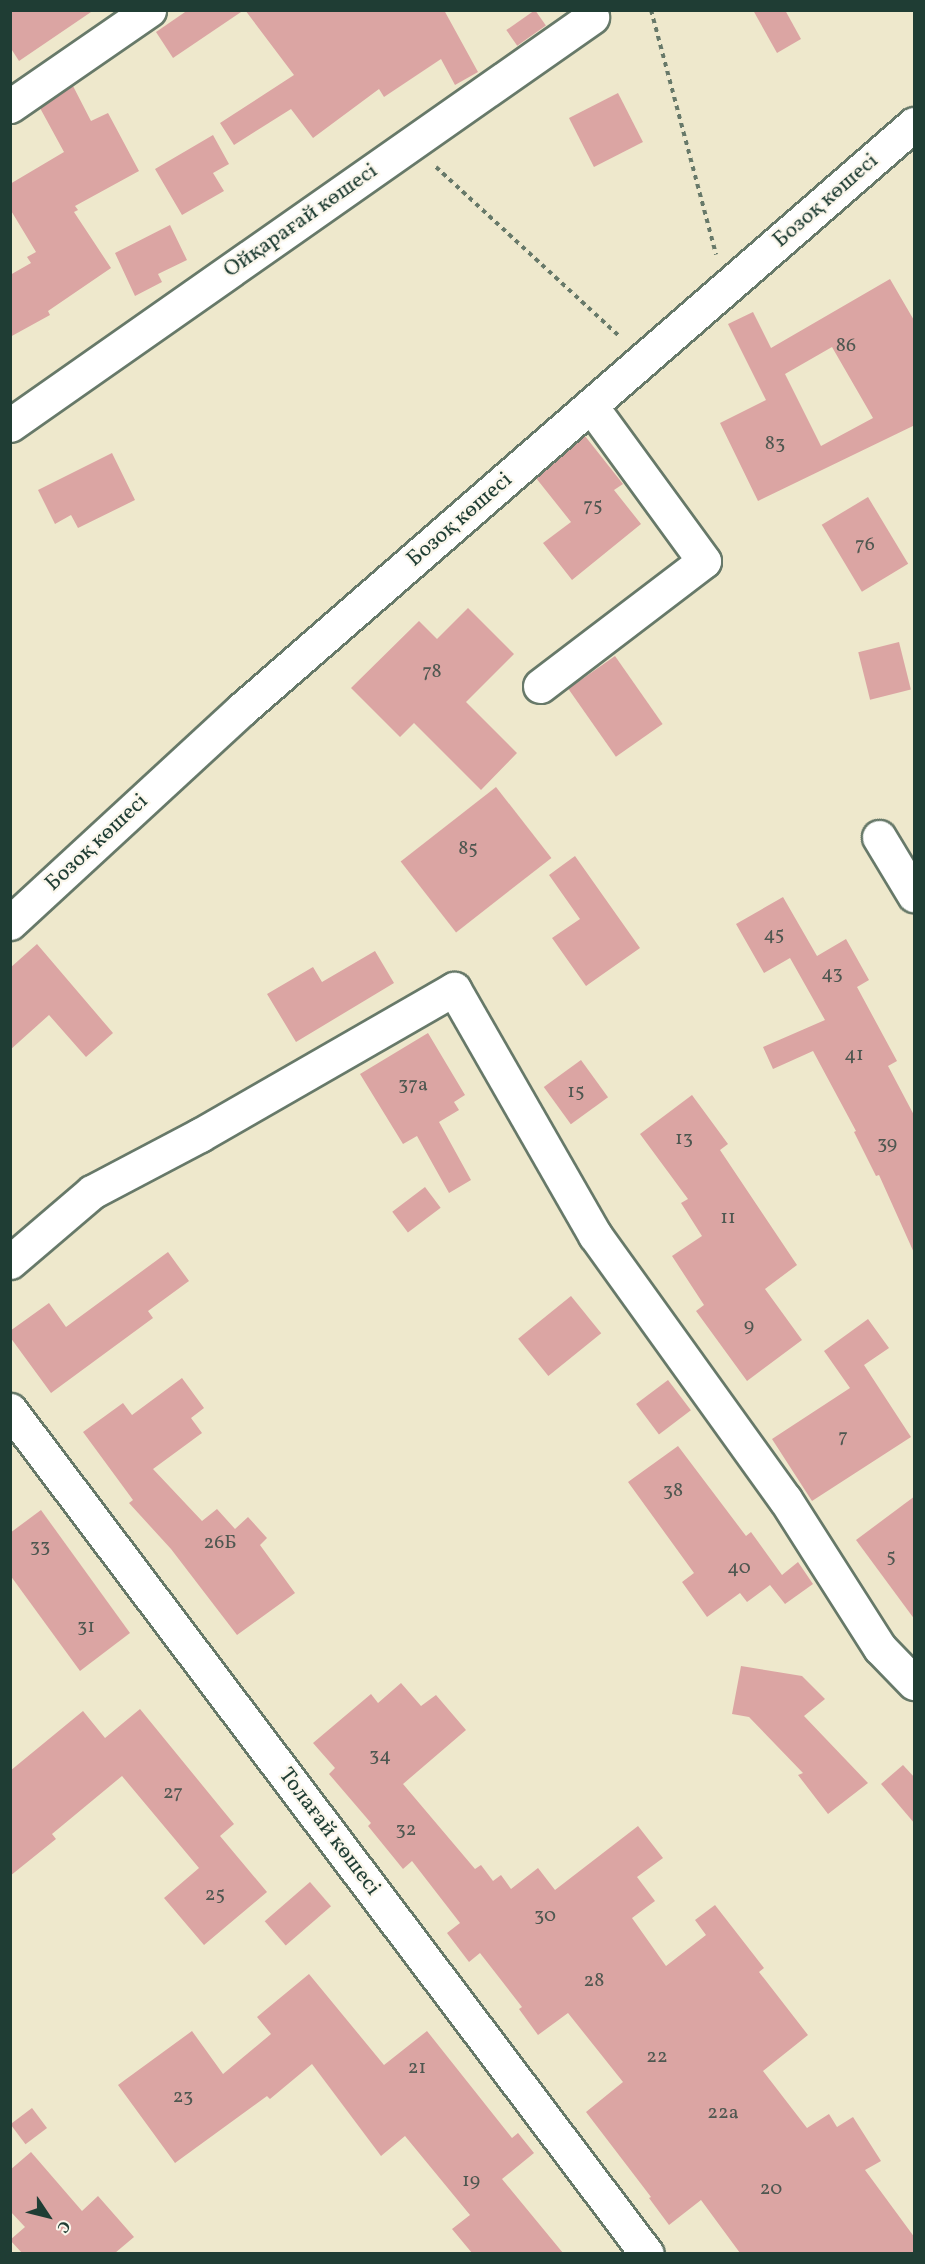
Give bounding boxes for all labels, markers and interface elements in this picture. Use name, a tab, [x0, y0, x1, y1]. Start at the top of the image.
street label: Бозоқ көшесі	[768, 148, 884, 254]
street label: Ойқарағай көшесі	[219, 158, 383, 284]
house number: 86	[836, 334, 856, 358]
house number: 83	[765, 432, 785, 456]
street label: Бозоқ көшесі	[402, 467, 518, 573]
house number: 75	[583, 494, 603, 518]
house number: 76	[855, 533, 875, 557]
house number: 78	[422, 660, 442, 684]
street label: Бозоқ көшесі	[40, 789, 154, 897]
house number: 85	[458, 837, 478, 861]
house number: 45	[764, 923, 784, 947]
house number: 43	[821, 962, 843, 986]
house number: 41	[844, 1043, 864, 1067]
house number: 37а	[398, 1073, 428, 1097]
house number: 15	[567, 1080, 585, 1104]
house number: 13	[675, 1127, 693, 1151]
house number: 39	[877, 1132, 897, 1156]
house number: 11	[720, 1206, 736, 1230]
house number: 9	[744, 1314, 754, 1338]
house number: 7	[838, 1425, 848, 1449]
house number: 38	[663, 1479, 683, 1503]
house number: 26Б	[203, 1531, 237, 1555]
house number: 33	[30, 1535, 50, 1559]
house number: 5	[886, 1545, 896, 1569]
house number: 40	[727, 1556, 751, 1580]
house number: 31	[77, 1615, 95, 1639]
house number: 34	[369, 1744, 391, 1768]
street label: Толағай көшесі	[273, 1763, 385, 1901]
house number: 27	[163, 1781, 183, 1805]
house number: 32	[396, 1818, 416, 1842]
house number: 25	[205, 1883, 225, 1907]
house number: 30	[534, 1904, 556, 1928]
house number: 28	[584, 1969, 604, 1993]
house number: 22	[646, 2045, 668, 2069]
house number: 21	[408, 2056, 426, 2080]
house number: 23	[173, 2085, 193, 2109]
house number: 22а	[707, 2101, 739, 2125]
house number: 19	[462, 2169, 480, 2193]
house number: 20	[760, 2177, 782, 2201]
north arrow	[18, 2186, 78, 2246]
text: С	[51, 2216, 75, 2237]

